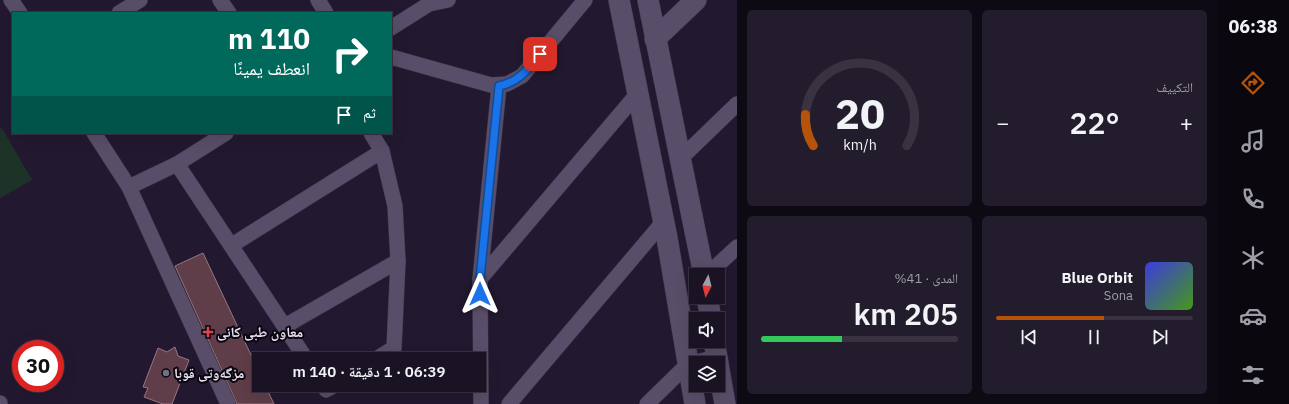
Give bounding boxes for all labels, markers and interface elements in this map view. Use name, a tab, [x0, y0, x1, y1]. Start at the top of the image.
text: 06:38	[1228, 15, 1278, 38]
text: 110 m	[228, 20, 310, 57]
icon: right	[324, 28, 376, 80]
pin	[523, 37, 557, 71]
icon: arrive	[529, 43, 551, 65]
text: انعطف يمينًا	[233, 57, 310, 80]
icon: directions	[1239, 69, 1267, 97]
text: التكييف	[1157, 79, 1193, 96]
text: 20	[835, 86, 884, 140]
text: ثم	[363, 103, 376, 122]
text: 22°	[1069, 103, 1120, 142]
icon: arrive	[333, 104, 355, 126]
text: −	[996, 108, 1009, 137]
text: +	[1180, 108, 1193, 137]
icon: music	[1239, 127, 1267, 155]
text: km/h	[843, 135, 876, 154]
icon: phone	[1239, 185, 1267, 213]
icon: climate	[1239, 244, 1267, 272]
north arrow	[689, 268, 725, 304]
map controls	[689, 268, 725, 392]
text: Blue Orbit	[1062, 268, 1133, 287]
text: المدى · 41%	[895, 270, 958, 287]
position arrow	[459, 273, 501, 315]
text: Sona	[1104, 287, 1133, 304]
text: 205 km	[853, 294, 958, 333]
icon: car	[1239, 302, 1267, 330]
button: sound	[689, 312, 725, 348]
place label: معاون طبی کانی	[217, 323, 303, 341]
marker: معاون طبی کانی	[202, 326, 214, 338]
icon: previous	[1018, 326, 1040, 348]
icon: pause	[1083, 326, 1105, 348]
icon: next	[1149, 326, 1171, 348]
speed limit sign: 30	[12, 340, 64, 392]
button: layers	[689, 356, 725, 392]
icon: filters	[1239, 361, 1267, 389]
text: 06:39 · 1 دقيقة · 140 m	[292, 362, 446, 381]
place label: مزگەوتی قوبا	[174, 364, 244, 382]
marker: مزگەوتی قوبا	[161, 368, 171, 378]

